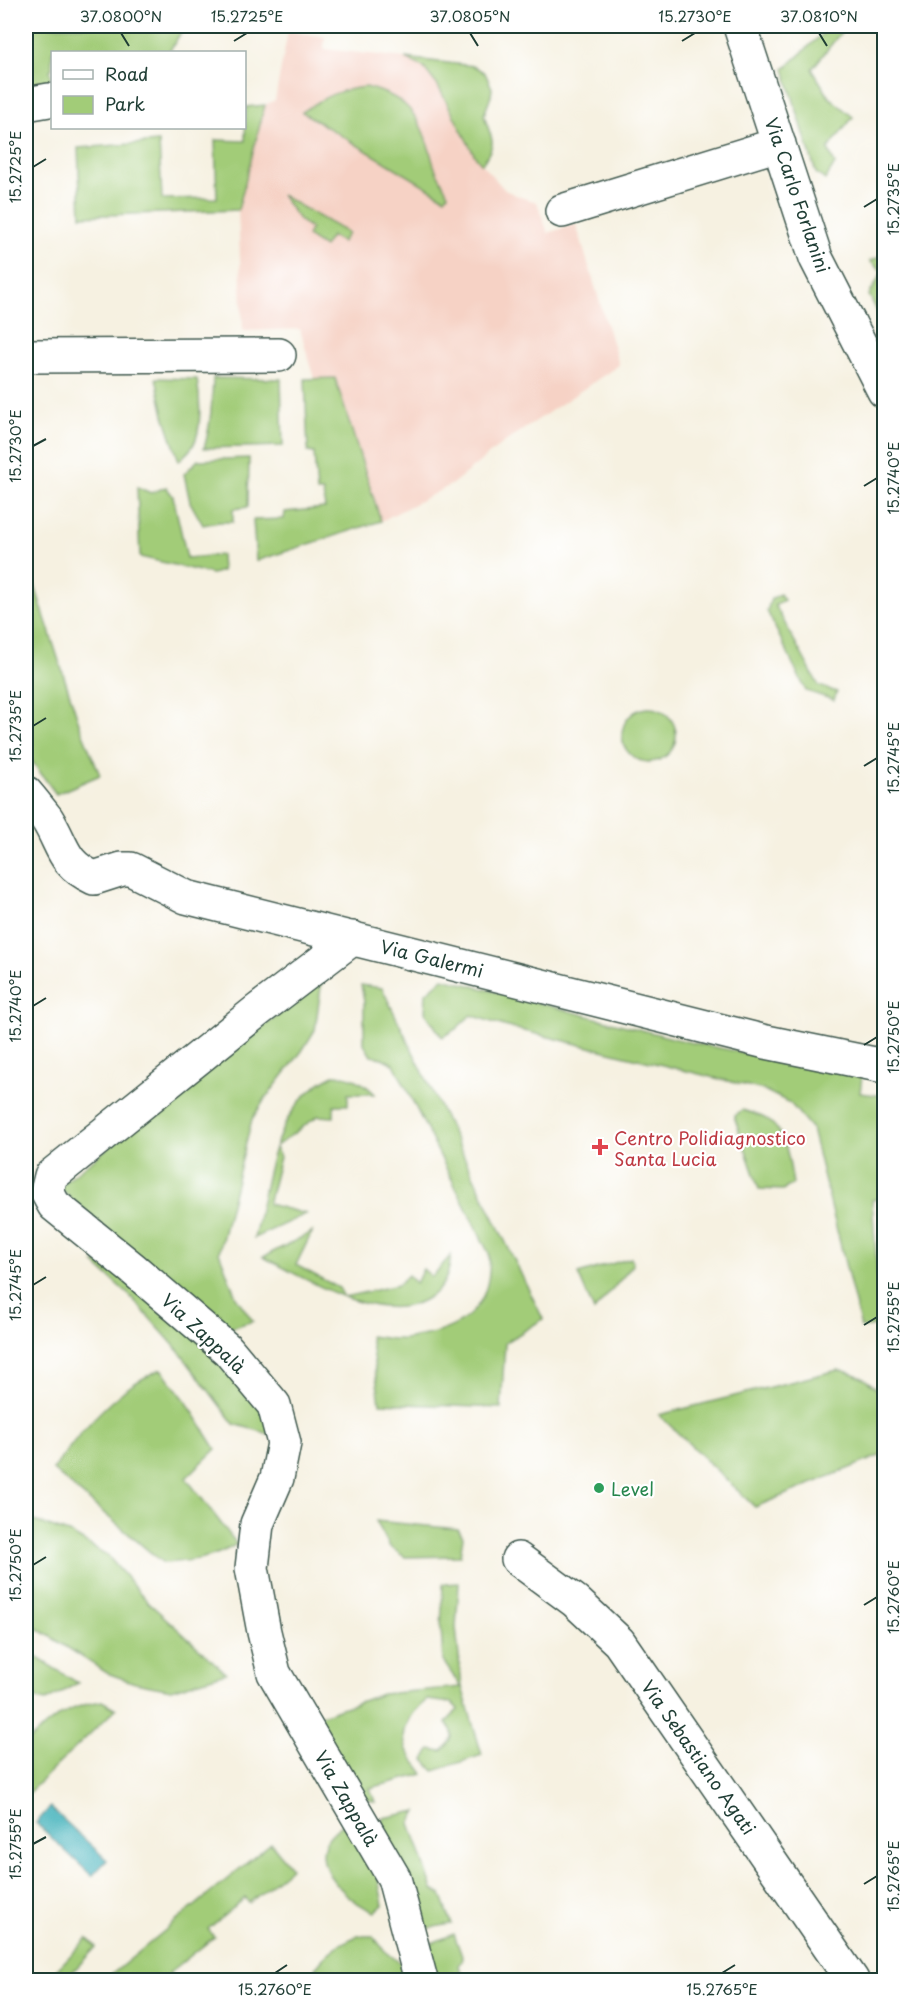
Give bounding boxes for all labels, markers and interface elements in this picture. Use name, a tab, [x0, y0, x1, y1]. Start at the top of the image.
text: 37.0800°N	[80, 4, 162, 27]
text: 15.2725°E	[211, 4, 283, 27]
text: 37.0805°N	[430, 4, 510, 27]
text: 15.2730°E	[658, 4, 732, 27]
text: 37.0810°N	[780, 4, 858, 27]
legend	[51, 51, 246, 129]
text: Road	[105, 60, 149, 87]
text: Park	[105, 90, 145, 117]
street label: Via Carlo Forlanini	[759, 114, 837, 276]
text: 15.2725°E	[3, 131, 26, 203]
text: 15.2735°E	[881, 163, 904, 235]
text: 15.2730°E	[3, 409, 26, 483]
text: 15.2740°E	[881, 441, 904, 515]
text: 15.2735°E	[3, 690, 26, 762]
text: 15.2745°E	[881, 722, 904, 794]
street label: Via Galermi	[378, 932, 486, 984]
text: 15.2740°E	[3, 969, 26, 1043]
text: 15.2750°E	[881, 1000, 904, 1074]
place label: Centro Polidiagnostico Santa Lucia	[614, 1124, 806, 1172]
marker: Centro Polidiagnostico Santa Lucia	[591, 1138, 609, 1156]
text: 15.2745°E	[3, 1249, 26, 1321]
text: 15.2755°E	[881, 1281, 904, 1353]
street label: Via Zappalà	[156, 1287, 253, 1380]
place label: Level	[611, 1475, 654, 1502]
marker: Level	[592, 1481, 606, 1495]
text: 15.2750°E	[3, 1528, 26, 1602]
text: 15.2760°E	[881, 1560, 904, 1634]
street label: Via Sebastiano Agati	[635, 1674, 763, 1840]
street label: Via Zappalà	[309, 1745, 386, 1852]
text: 15.2755°E	[3, 1808, 26, 1880]
text: 15.2765°E	[881, 1840, 904, 1912]
text: 15.2760°E	[238, 1977, 312, 2000]
text: 15.2765°E	[686, 1977, 758, 2000]

